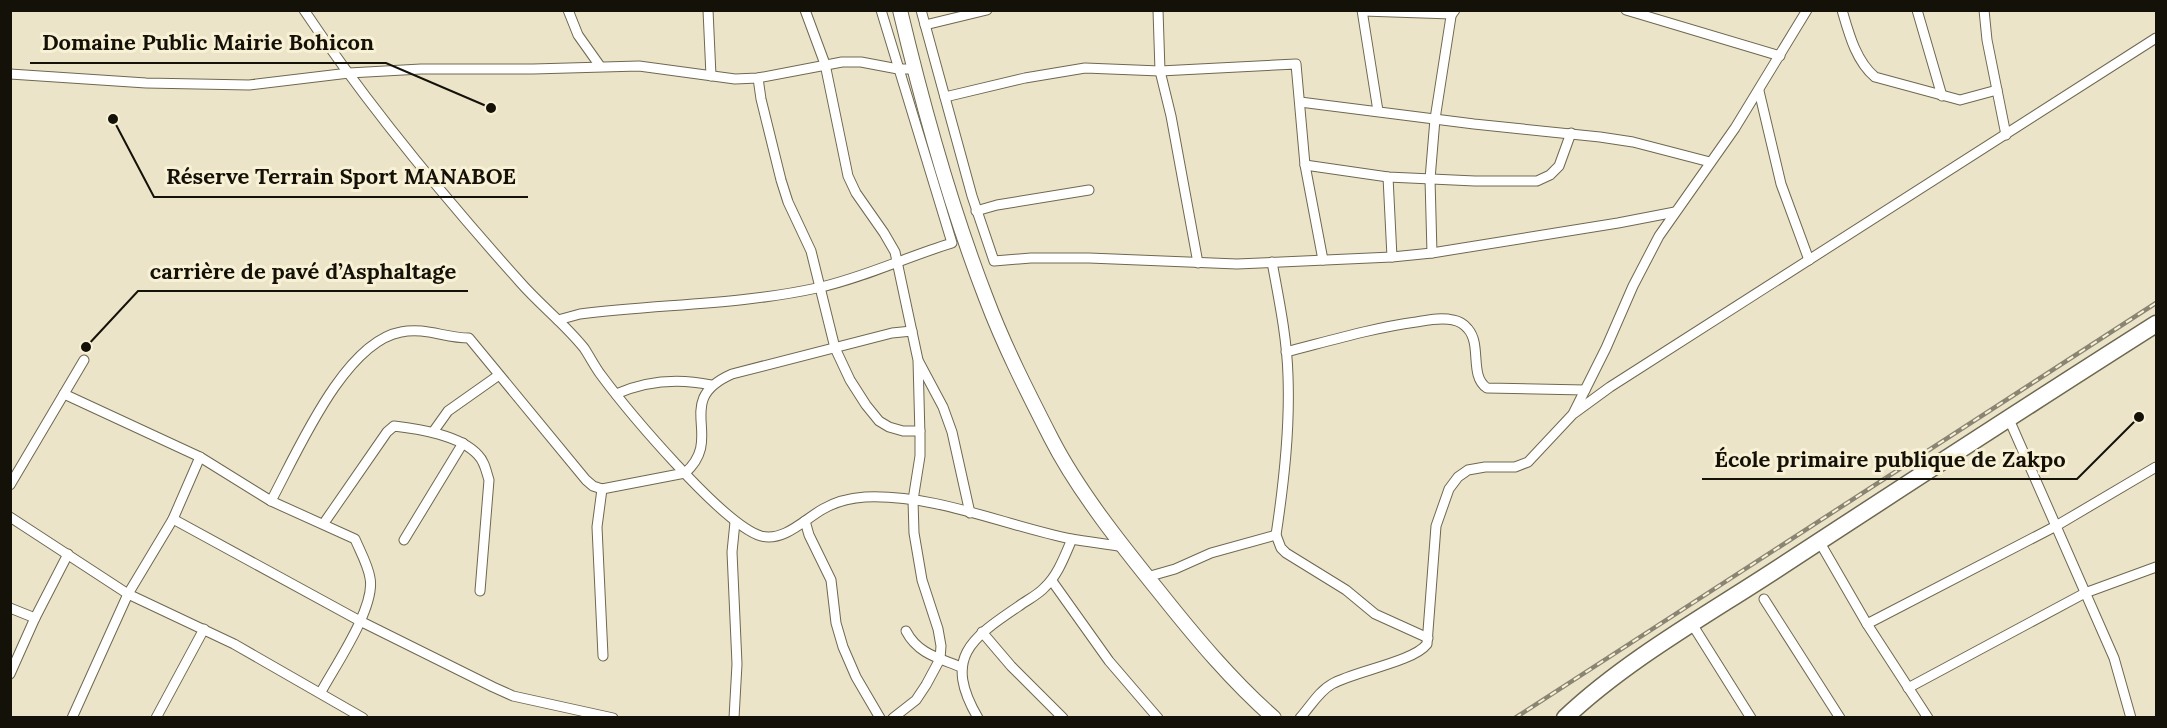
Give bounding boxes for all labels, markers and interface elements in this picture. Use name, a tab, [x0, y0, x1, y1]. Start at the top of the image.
callout: Domaine Public Mairie Bohicon	[30, 23, 386, 63]
text: Domaine Public Mairie Bohicon	[42, 28, 374, 56]
callout: Réserve Terrain Sport MANABOE	[154, 157, 528, 197]
text: Réserve Terrain Sport MANABOE	[166, 162, 516, 190]
callout: carrière de pavé d’Asphaltage	[138, 251, 468, 291]
text: carrière de pavé d’Asphaltage	[150, 257, 456, 285]
callout: École primaire publique de Zakpo	[1702, 439, 2077, 479]
text: École primaire publique de Zakpo	[1714, 445, 2066, 473]

